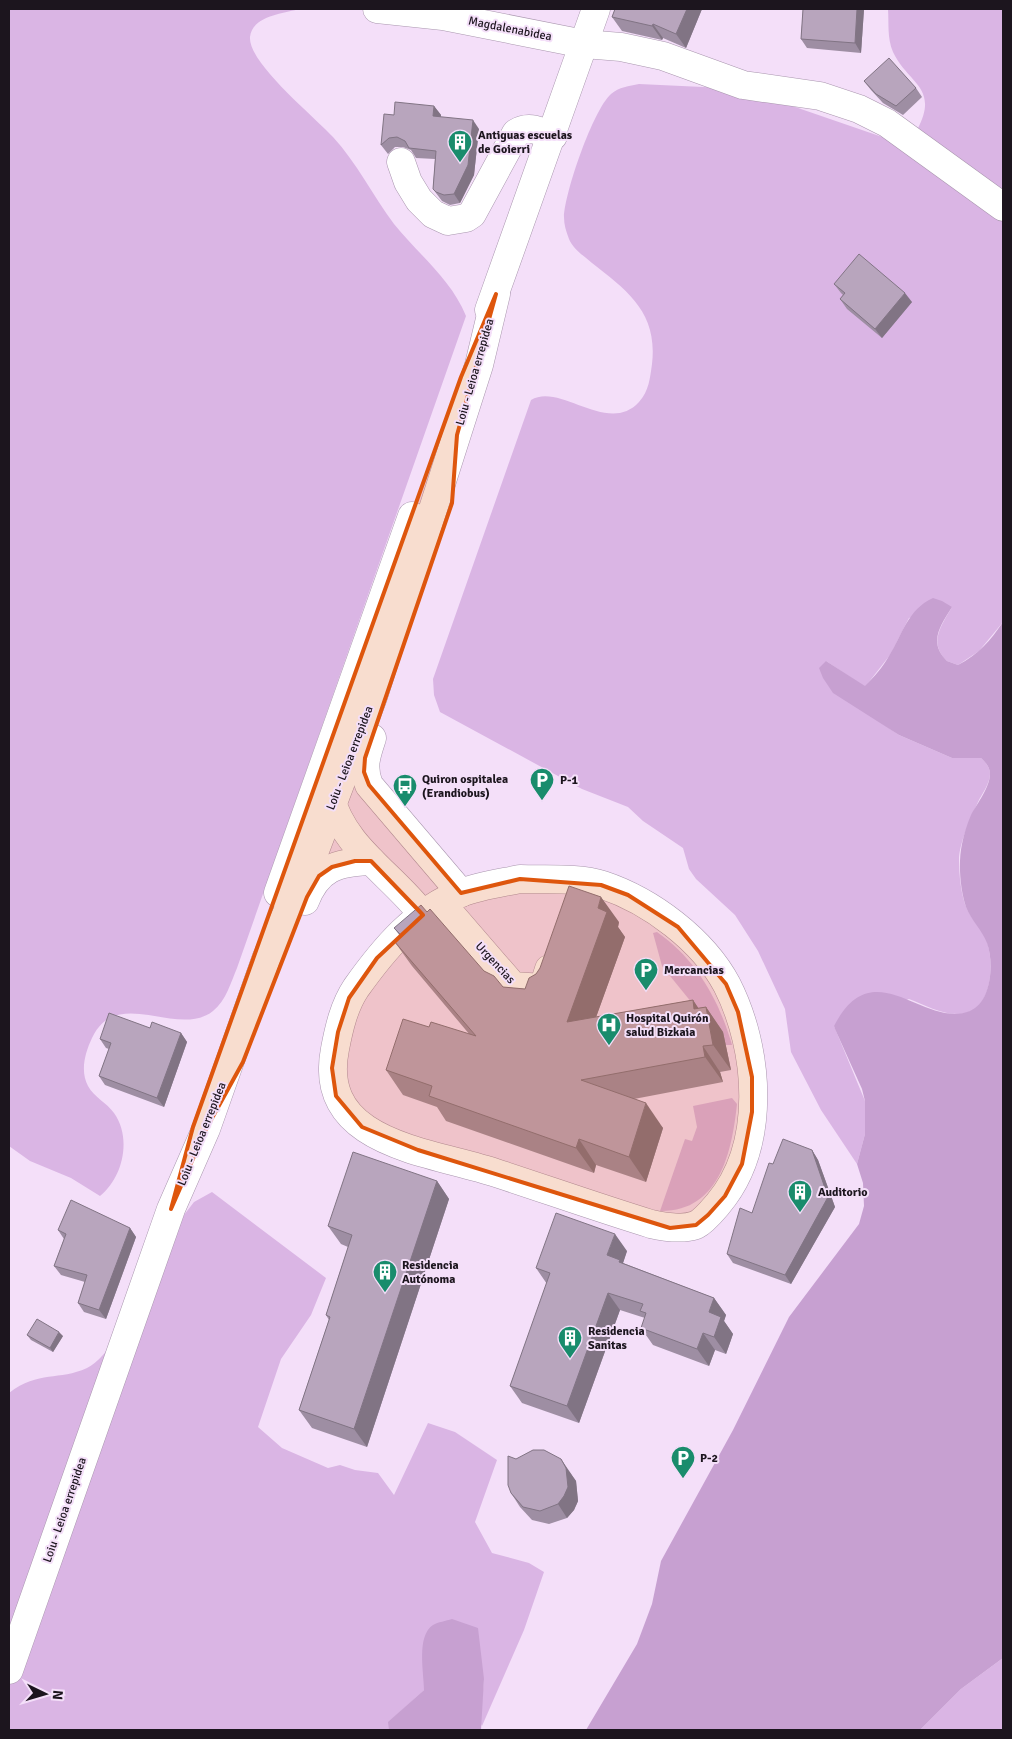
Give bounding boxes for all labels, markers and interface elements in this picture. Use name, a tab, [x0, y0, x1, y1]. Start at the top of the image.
street label: Magdalenabidea	[467, 14, 553, 44]
place label: Antiguas escuelas de Goierri	[478, 128, 573, 157]
building icon: Antiguas escuelas de Goierri	[447, 129, 473, 163]
street label: Loiu - Leioa errepidea	[453, 317, 497, 427]
street label: Loiu - Leioa errepidea	[323, 704, 377, 812]
parking icon: P-1	[529, 767, 555, 801]
place label: Quiron ospitalea (Erandiobus)	[422, 772, 508, 801]
bus stop icon: Quiron ospitalea (Erandiobus)	[392, 773, 418, 807]
place label: P-1	[560, 773, 579, 788]
street label: Urgencias	[472, 939, 518, 987]
parking icon: Mercancias	[633, 957, 659, 991]
place label: Mercancias	[664, 963, 725, 978]
place label: Hospital Quirón salud Bizkaia	[626, 1011, 709, 1040]
hospital icon: Hospital Quirón salud Bizkaia	[596, 1012, 622, 1046]
street label: Loiu - Leioa errepidea	[174, 1080, 230, 1188]
building icon: Auditorio	[787, 1179, 813, 1213]
place label: Auditorio	[818, 1185, 868, 1200]
place label: Residencia Autónoma	[402, 1258, 459, 1287]
building icon: Residencia Autónoma	[372, 1259, 398, 1293]
place label: Residencia Sanitas	[588, 1324, 645, 1353]
building icon: Residencia Sanitas	[557, 1325, 583, 1359]
parking icon: P-2	[670, 1445, 696, 1479]
place label: P-2	[700, 1451, 718, 1466]
street label: Loiu - Leioa errepidea	[40, 1455, 90, 1565]
north arrow	[20, 1669, 70, 1719]
text: N	[49, 1689, 66, 1701]

